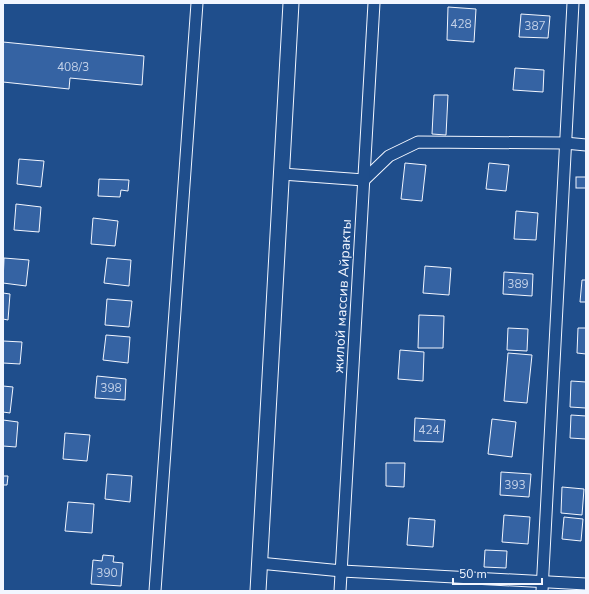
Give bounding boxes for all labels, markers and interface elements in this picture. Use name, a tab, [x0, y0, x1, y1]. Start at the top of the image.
house number: 428	[450, 16, 472, 32]
house number: 387	[524, 18, 546, 34]
house number: 408/3	[57, 59, 89, 75]
street label: жилой массив Айракты	[329, 218, 356, 374]
house number: 389	[507, 276, 529, 292]
house number: 398	[100, 380, 122, 396]
house number: 424	[418, 422, 440, 438]
house number: 393	[504, 477, 526, 493]
scale bar	[453, 560, 542, 586]
house number: 390	[96, 565, 118, 581]
text: 50 m	[459, 566, 487, 582]

